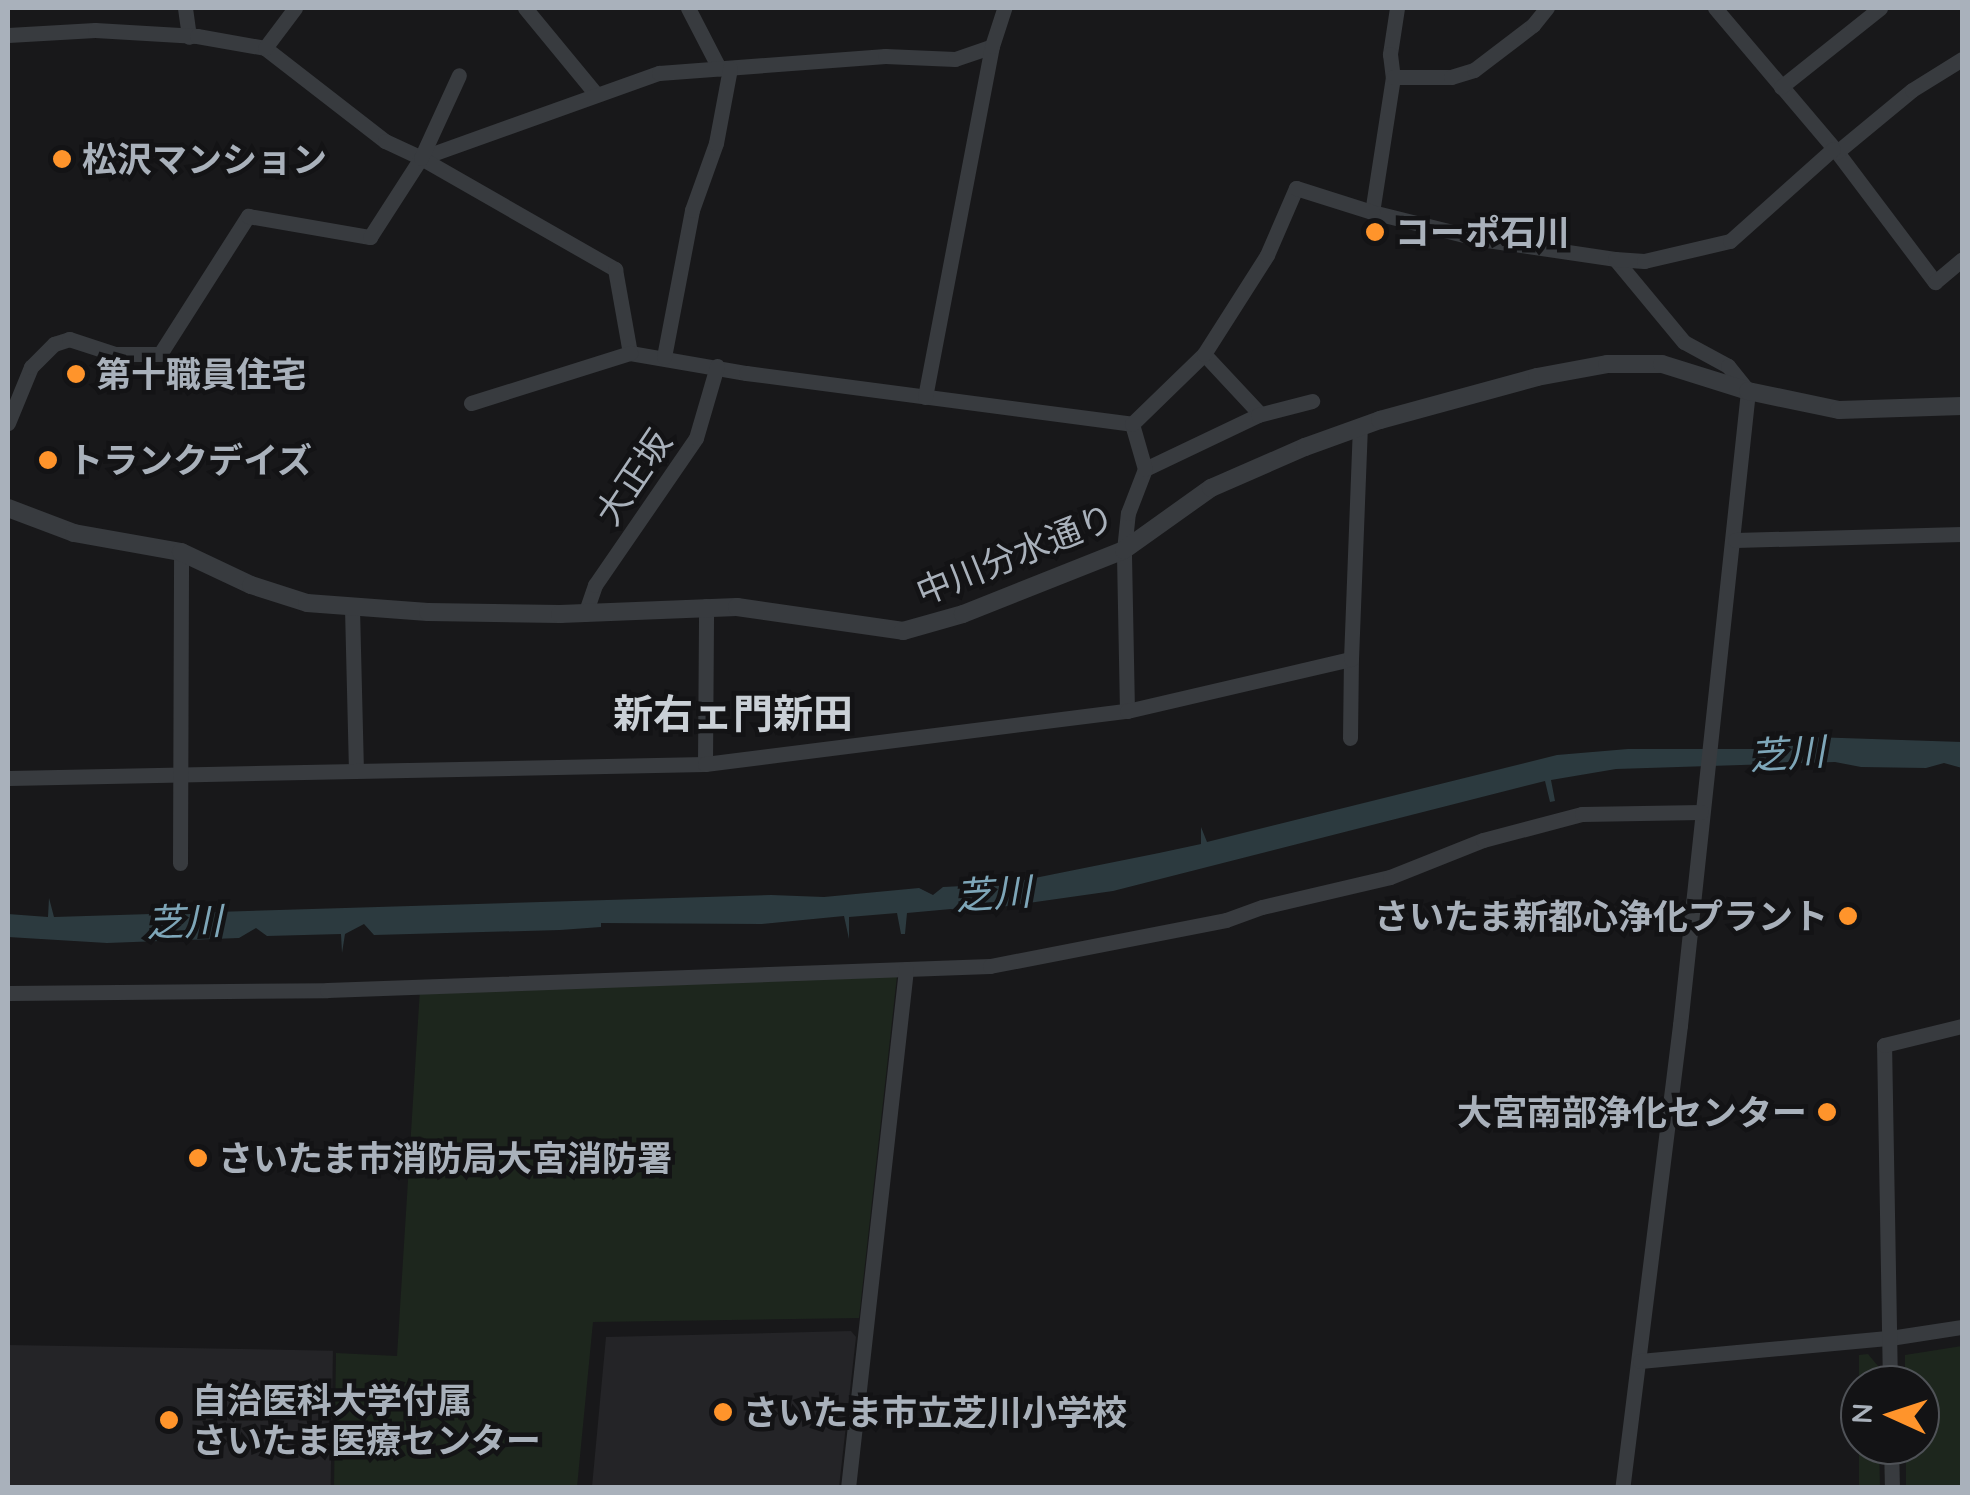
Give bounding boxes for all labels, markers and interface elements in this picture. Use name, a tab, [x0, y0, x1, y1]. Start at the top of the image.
place label: 松沢マンション	[82, 138, 327, 180]
marker: 松沢マンション	[51, 148, 73, 170]
place label: コーポ石川	[1395, 211, 1570, 253]
marker: コーポ石川	[1364, 221, 1386, 243]
place label: 第十職員住宅	[96, 353, 306, 395]
marker: 第十職員住宅	[65, 363, 87, 385]
street label: 大正坂	[586, 422, 680, 532]
place label: トランクデイズ	[68, 439, 313, 481]
marker: トランクデイズ	[37, 449, 59, 471]
street label: 中川分水通り	[910, 495, 1120, 613]
district label: 新右ェ門新田	[613, 689, 853, 737]
water label: 芝川	[1748, 729, 1826, 779]
water label: 芝川	[954, 869, 1032, 919]
place label: さいたま新都心浄化プラント	[1373, 895, 1828, 937]
water label: 芝川	[145, 898, 223, 946]
marker: さいたま新都心浄化プラント	[1837, 905, 1859, 927]
place label: 大宮南部浄化センター	[1457, 1091, 1807, 1133]
marker: 大宮南部浄化センター	[1816, 1101, 1838, 1123]
place label: さいたま市消防局大宮消防署	[218, 1137, 673, 1179]
marker: さいたま市消防局大宮消防署	[187, 1147, 209, 1169]
north arrow	[1840, 1365, 1940, 1465]
place label: 自治医科大学付属 さいたま医療センター	[192, 1379, 542, 1461]
place label: さいたま市立芝川小学校	[743, 1391, 1128, 1433]
marker: さいたま市立芝川小学校	[712, 1401, 734, 1423]
text: N	[1844, 1402, 1880, 1425]
marker: 自治医科大学付属 さいたま医療センター	[156, 1407, 182, 1433]

